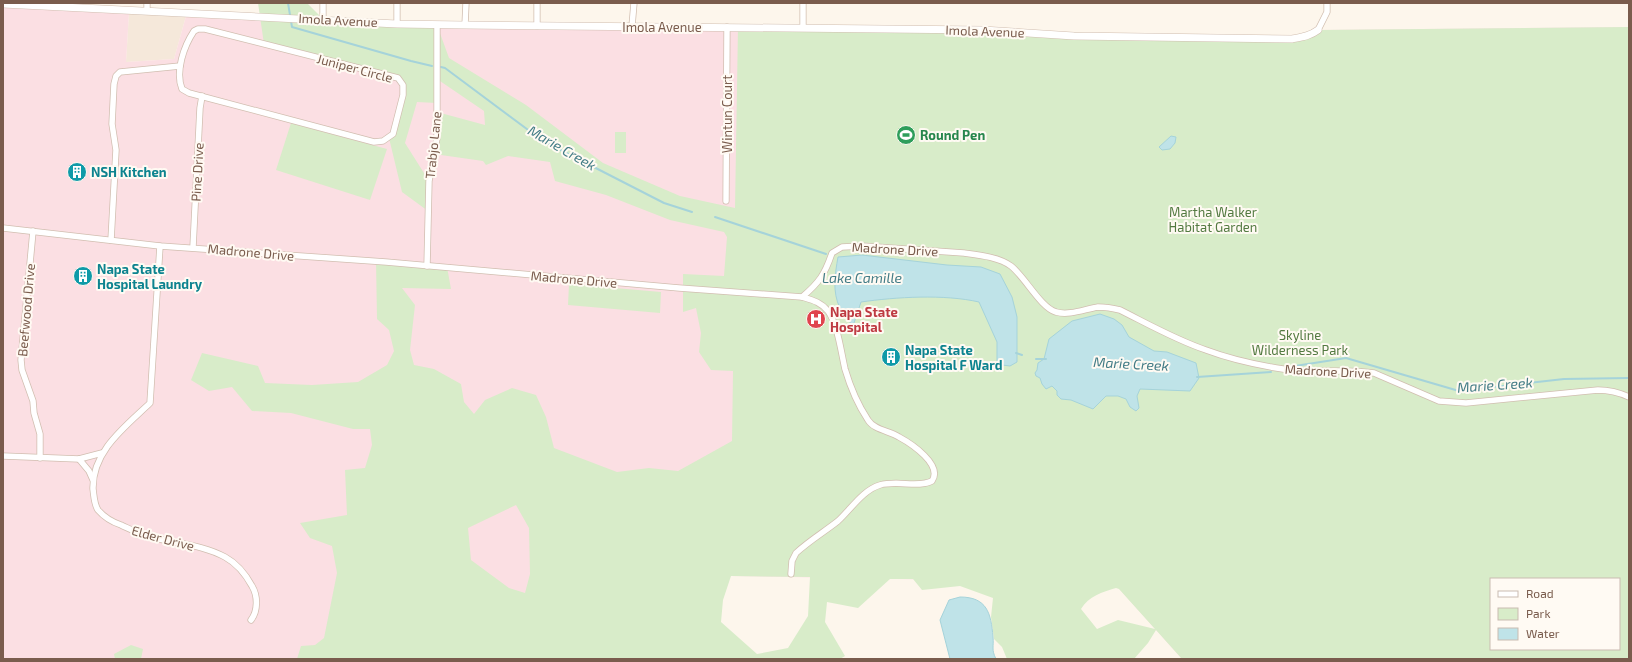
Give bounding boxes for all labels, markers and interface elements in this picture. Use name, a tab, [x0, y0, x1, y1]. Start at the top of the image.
street label: Imola Avenue	[298, 10, 378, 30]
street label: Imola Avenue	[622, 19, 702, 35]
street label: Imola Avenue	[945, 22, 1025, 40]
street label: Juniper Circle	[315, 50, 395, 86]
street label: Wintun Court	[719, 75, 735, 153]
street label: Trabjo Lane	[421, 110, 445, 180]
water label: Marie Creek	[525, 121, 599, 174]
sports icon: Round Pen	[895, 124, 917, 146]
place label: Round Pen	[920, 127, 985, 143]
street label: Pine Drive	[187, 142, 207, 202]
building icon: NSH Kitchen	[66, 161, 88, 183]
place label: NSH Kitchen	[91, 164, 167, 180]
park label: Martha Walker Habitat Garden	[1169, 204, 1257, 235]
street label: Madrone Drive	[851, 239, 939, 259]
street label: Madrone Drive	[207, 240, 295, 264]
place label: Napa State Hospital Laundry	[97, 261, 203, 292]
street label: Beefwood Drive	[14, 263, 38, 357]
building icon: Napa State Hospital Laundry	[72, 265, 94, 287]
street label: Madrone Drive	[530, 267, 618, 291]
water label: Lake Camille	[822, 269, 903, 286]
place label: Napa State Hospital	[830, 304, 898, 335]
hospital icon: Napa State Hospital	[805, 308, 827, 330]
park label: Skyline Wilderness Park	[1252, 327, 1349, 358]
place label: Napa State Hospital F Ward	[905, 342, 1002, 373]
building icon: Napa State Hospital F Ward	[880, 346, 902, 368]
water label: Marie Creek	[1093, 353, 1169, 374]
street label: Madrone Drive	[1284, 361, 1372, 381]
water label: Marie Creek	[1457, 373, 1533, 396]
street label: Elder Drive	[130, 522, 196, 554]
legend	[1490, 578, 1620, 650]
text: Road	[1526, 586, 1554, 600]
text: Park	[1526, 606, 1551, 620]
text: Water	[1526, 626, 1560, 640]

